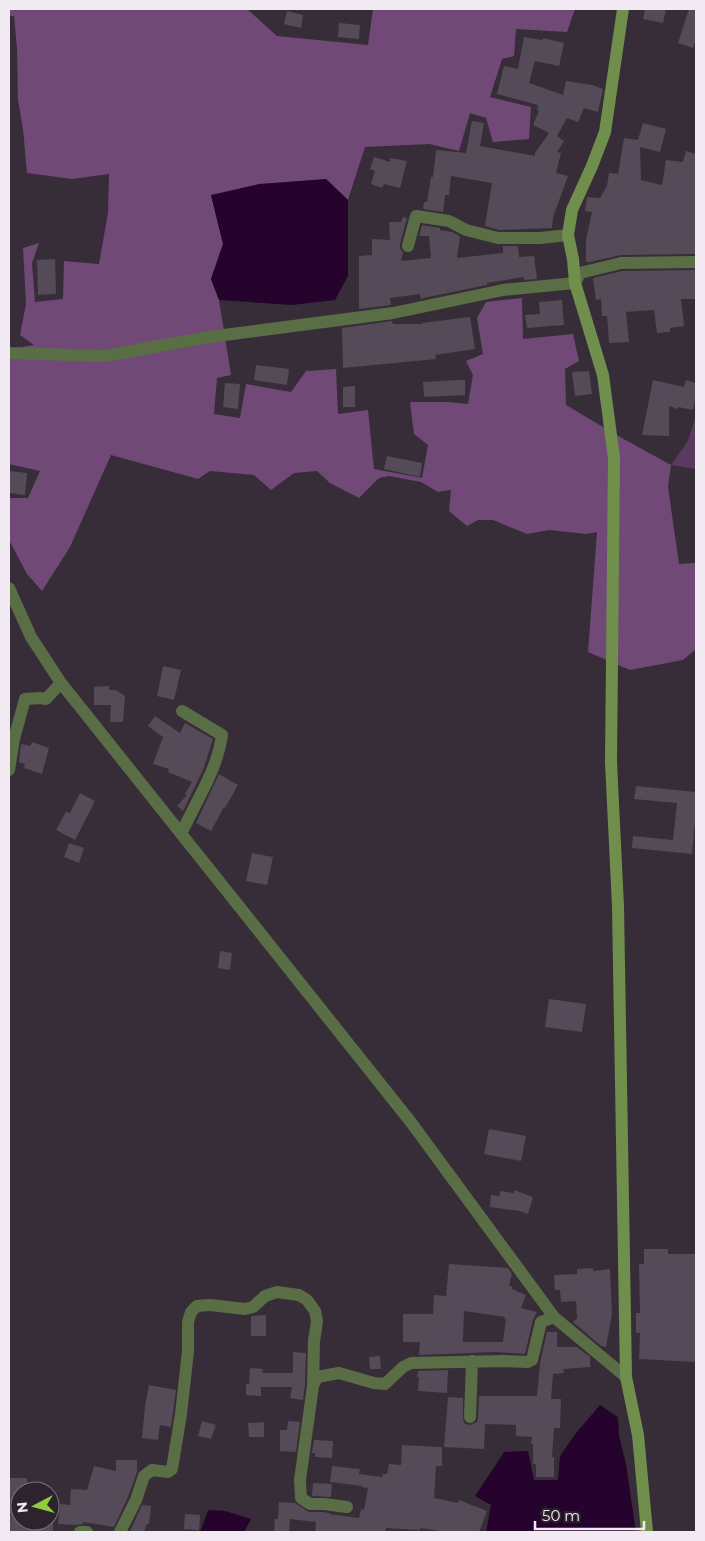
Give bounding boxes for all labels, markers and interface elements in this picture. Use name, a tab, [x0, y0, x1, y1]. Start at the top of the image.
north arrow	[10, 1481, 60, 1531]
scale bar	[535, 1498, 644, 1530]
text: N	[13, 1501, 32, 1514]
text: 50 m	[542, 1506, 580, 1525]

